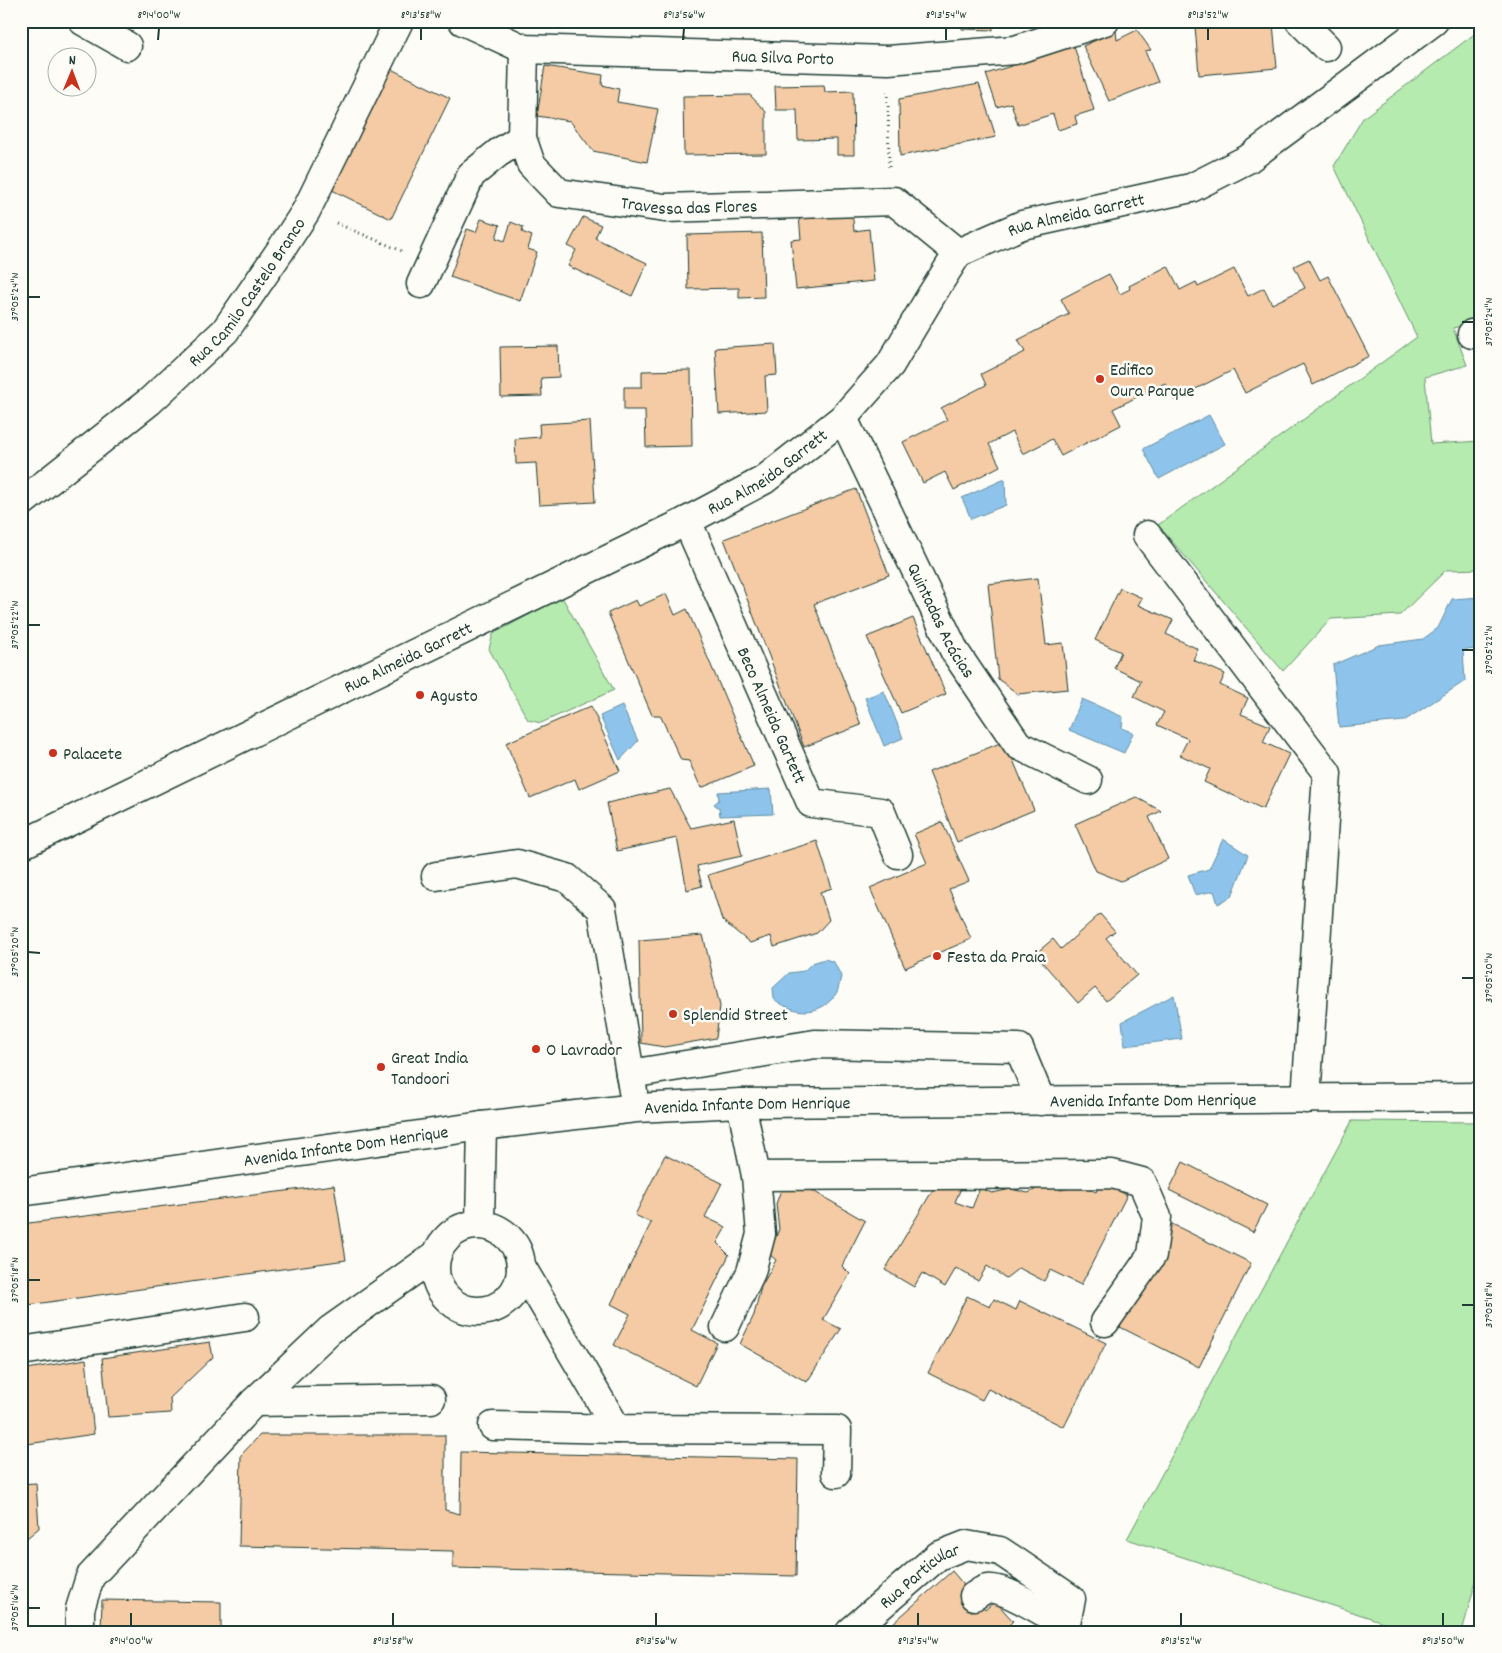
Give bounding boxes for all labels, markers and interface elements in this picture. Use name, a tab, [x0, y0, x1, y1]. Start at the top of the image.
text: 8°14'00"W	[138, 7, 181, 24]
text: 8°13'58"W	[401, 7, 441, 24]
text: 8°13'56"W	[663, 7, 705, 24]
text: 8°13'54"W	[926, 7, 966, 24]
text: 8°13'52"W	[1188, 7, 1229, 24]
street label: Rua Silva Porto	[731, 45, 834, 73]
north arrow	[48, 48, 98, 98]
text: N	[69, 51, 76, 71]
street label: Rua Almeida Garrett	[1004, 188, 1148, 245]
street label: Travessa das Flores	[619, 192, 758, 223]
street label: Rua Camilo Castelo Branco	[184, 214, 313, 374]
text: 37°05'24"N	[7, 273, 24, 321]
text: 37°05'24"N	[1481, 298, 1498, 346]
place label: Edifico Oura Parque	[1110, 359, 1194, 405]
marker: Edifico Oura Parque	[1094, 373, 1106, 385]
street label: Rua Almeida Garrett	[704, 424, 834, 523]
street label: Quintadas Acácias	[899, 560, 979, 684]
text: 37°05'22"N	[7, 600, 24, 649]
street label: Rua Almeida Garrett	[340, 617, 478, 701]
text: 37°05'22"N	[1481, 625, 1498, 674]
street label: Beco Almeida Gartett	[729, 644, 811, 789]
place label: Agusto	[430, 685, 478, 710]
marker: Agusto	[414, 689, 426, 701]
place label: Palacete	[63, 743, 122, 768]
marker: Palacete	[47, 747, 59, 759]
text: 37°05'20"N	[7, 927, 24, 977]
place label: Festa da Praia	[947, 946, 1046, 971]
marker: Festa da Praia	[931, 950, 943, 962]
text: 37°05'20"N	[1481, 953, 1498, 1003]
place label: Splendid Street	[683, 1004, 788, 1029]
marker: Splendid Street	[667, 1008, 679, 1020]
place label: O Lavrador	[546, 1039, 622, 1064]
marker: O Lavrador	[530, 1043, 542, 1055]
place label: Great India Tandoori	[391, 1047, 469, 1093]
marker: Great India Tandoori	[375, 1061, 387, 1073]
street label: Avenida Infante Dom Henrique	[1050, 1089, 1257, 1115]
street label: Avenida Infante Dom Henrique	[643, 1092, 851, 1123]
street label: Avenida Infante Dom Henrique	[242, 1121, 450, 1175]
text: 37°05'18"N	[7, 1257, 24, 1303]
text: 37°05'18"N	[1481, 1282, 1498, 1328]
street label: Rua Particular	[875, 1538, 964, 1616]
text: 37°05'16"N	[7, 1584, 24, 1631]
text: 8°14'00"W	[110, 1633, 153, 1650]
text: 8°13'58"W	[373, 1633, 413, 1650]
text: 8°13'56"W	[635, 1633, 677, 1650]
text: 8°13'54"W	[898, 1633, 938, 1650]
text: 8°13'52"W	[1161, 1633, 1202, 1650]
text: 8°13'50"W	[1422, 1633, 1464, 1650]

